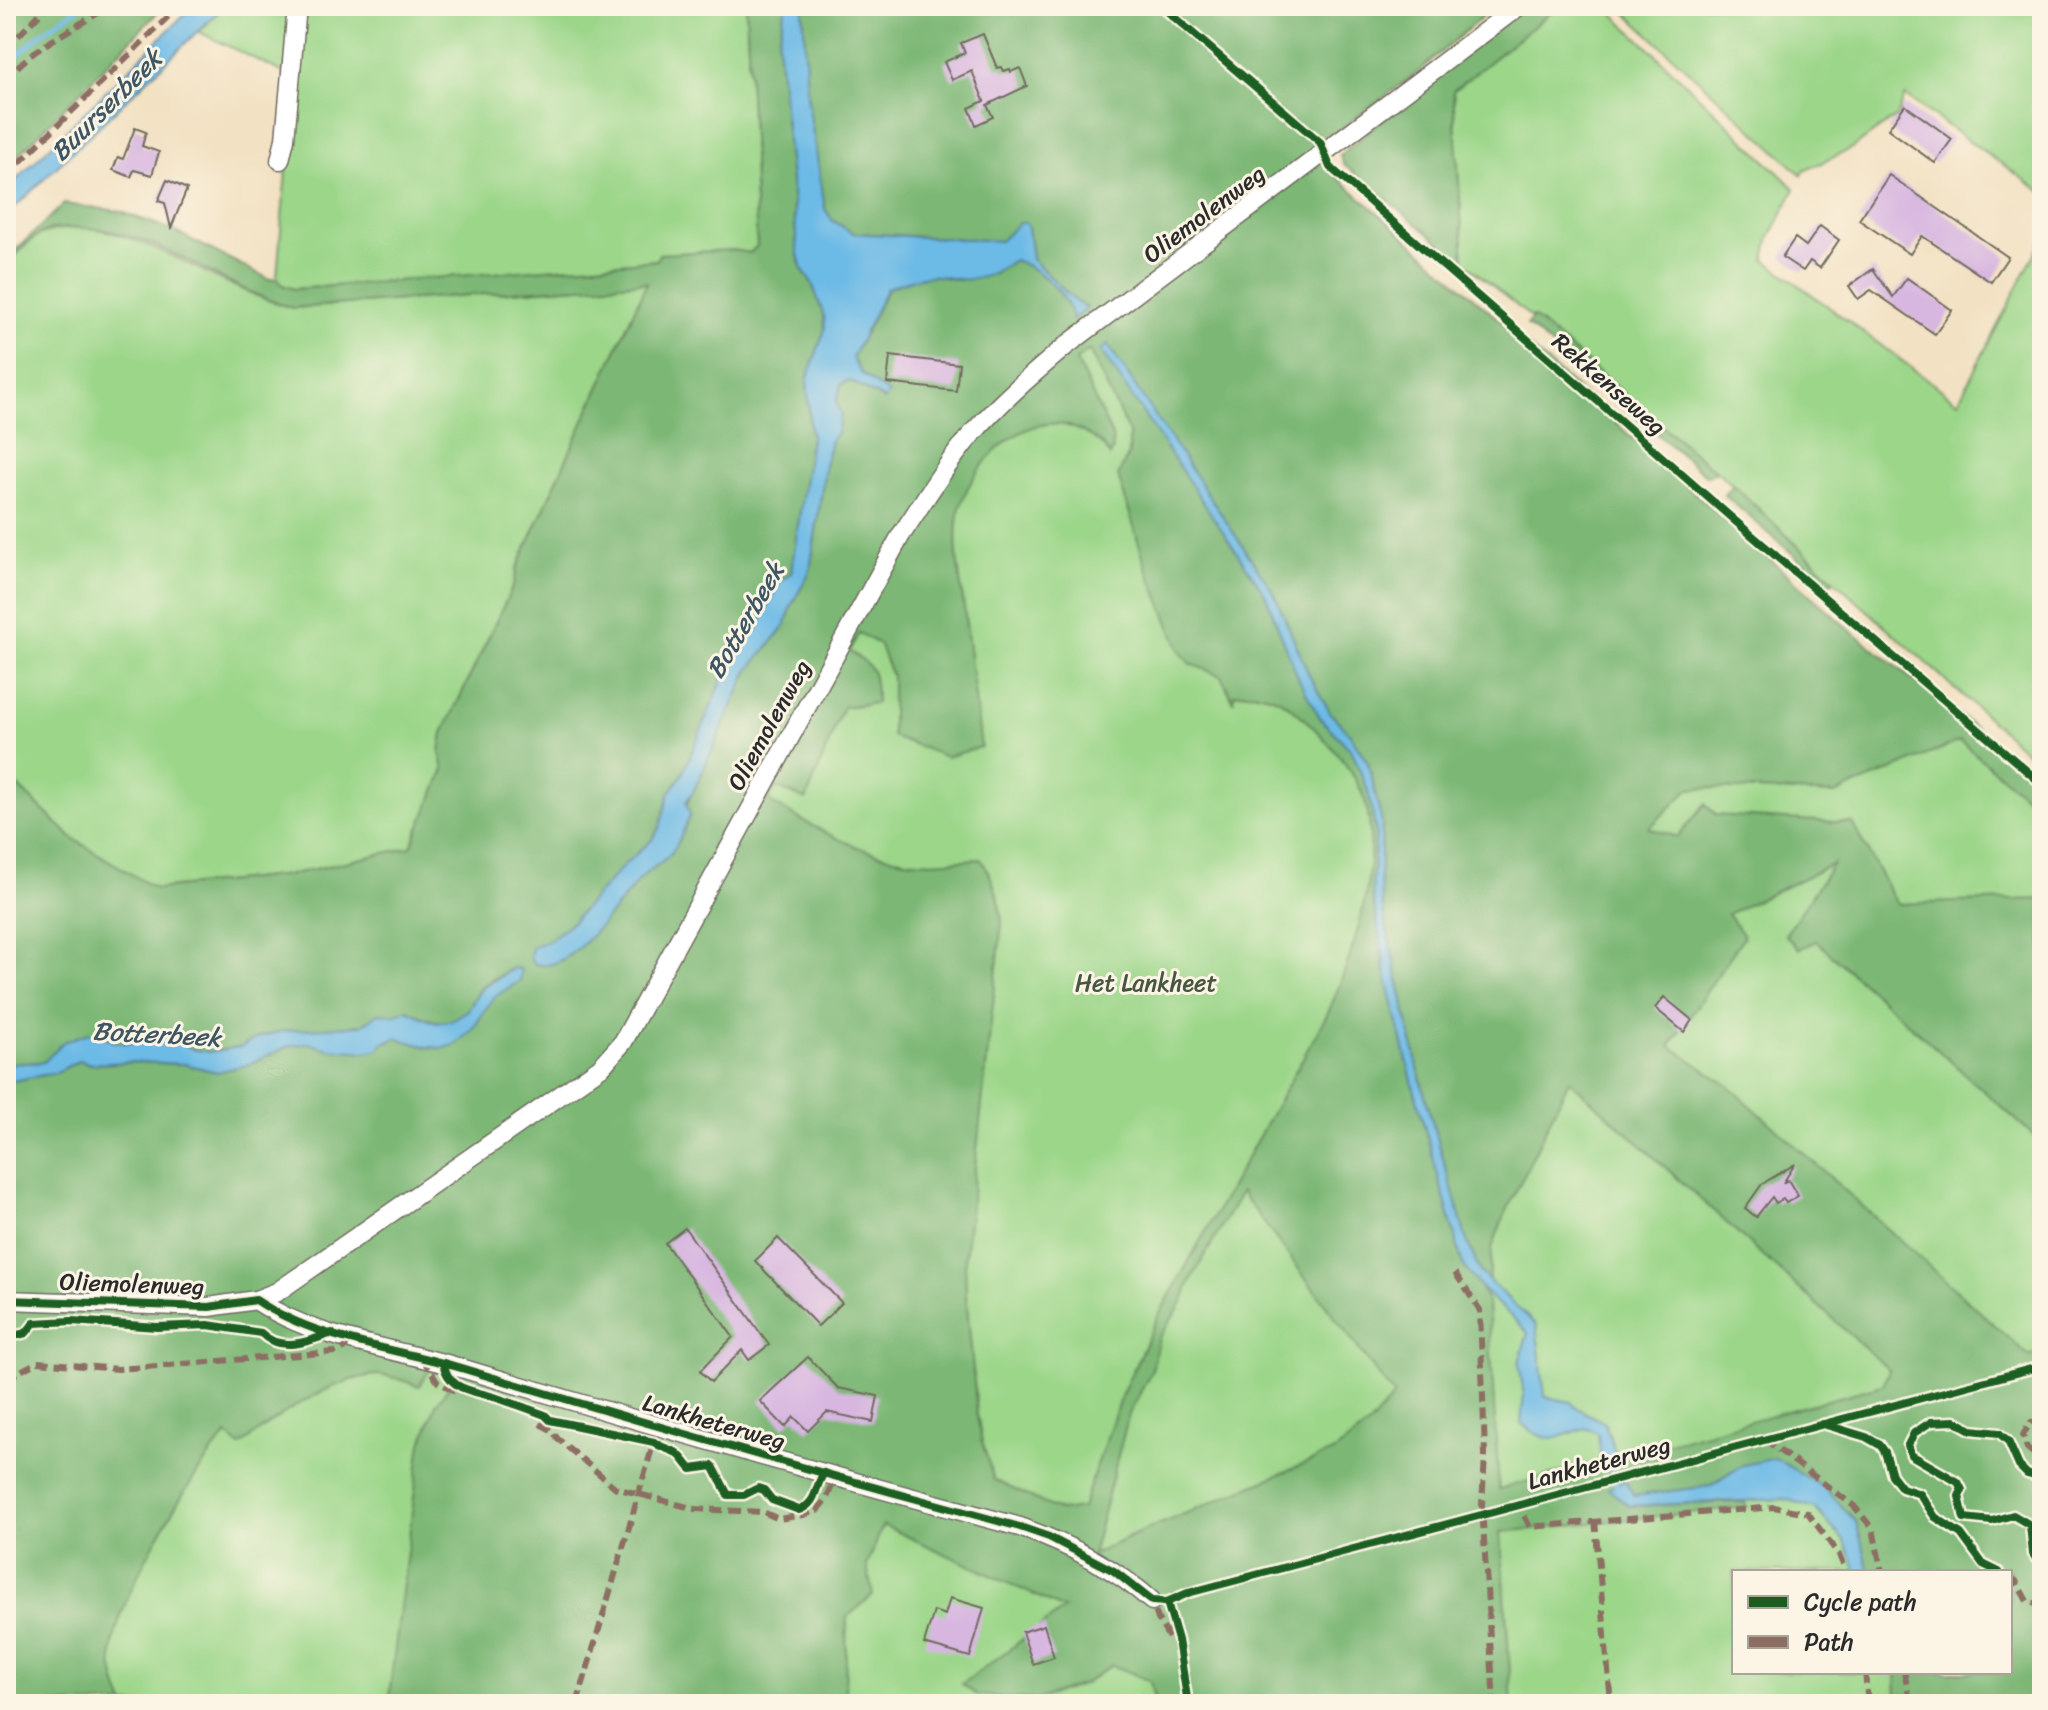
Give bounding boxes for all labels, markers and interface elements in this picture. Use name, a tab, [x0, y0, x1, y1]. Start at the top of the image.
water label: Buurserbeek	[39, 35, 176, 172]
street label: Oliemolenweg	[1134, 154, 1274, 274]
street label: Rekkenseweg	[1542, 322, 1676, 446]
water label: Botterbeek	[693, 551, 798, 687]
street label: Oliemolenweg	[716, 651, 822, 799]
park label: Het Lankheet	[1075, 962, 1217, 1004]
water label: Botterbeek	[92, 1008, 225, 1060]
street label: Oliemolenweg	[59, 1260, 205, 1308]
street label: Lankheterweg	[638, 1382, 790, 1462]
street label: Lankheterweg	[1523, 1424, 1675, 1502]
legend	[1732, 1570, 2012, 1674]
text: Cycle path	[1804, 1581, 1917, 1623]
text: Path	[1804, 1621, 1854, 1663]

